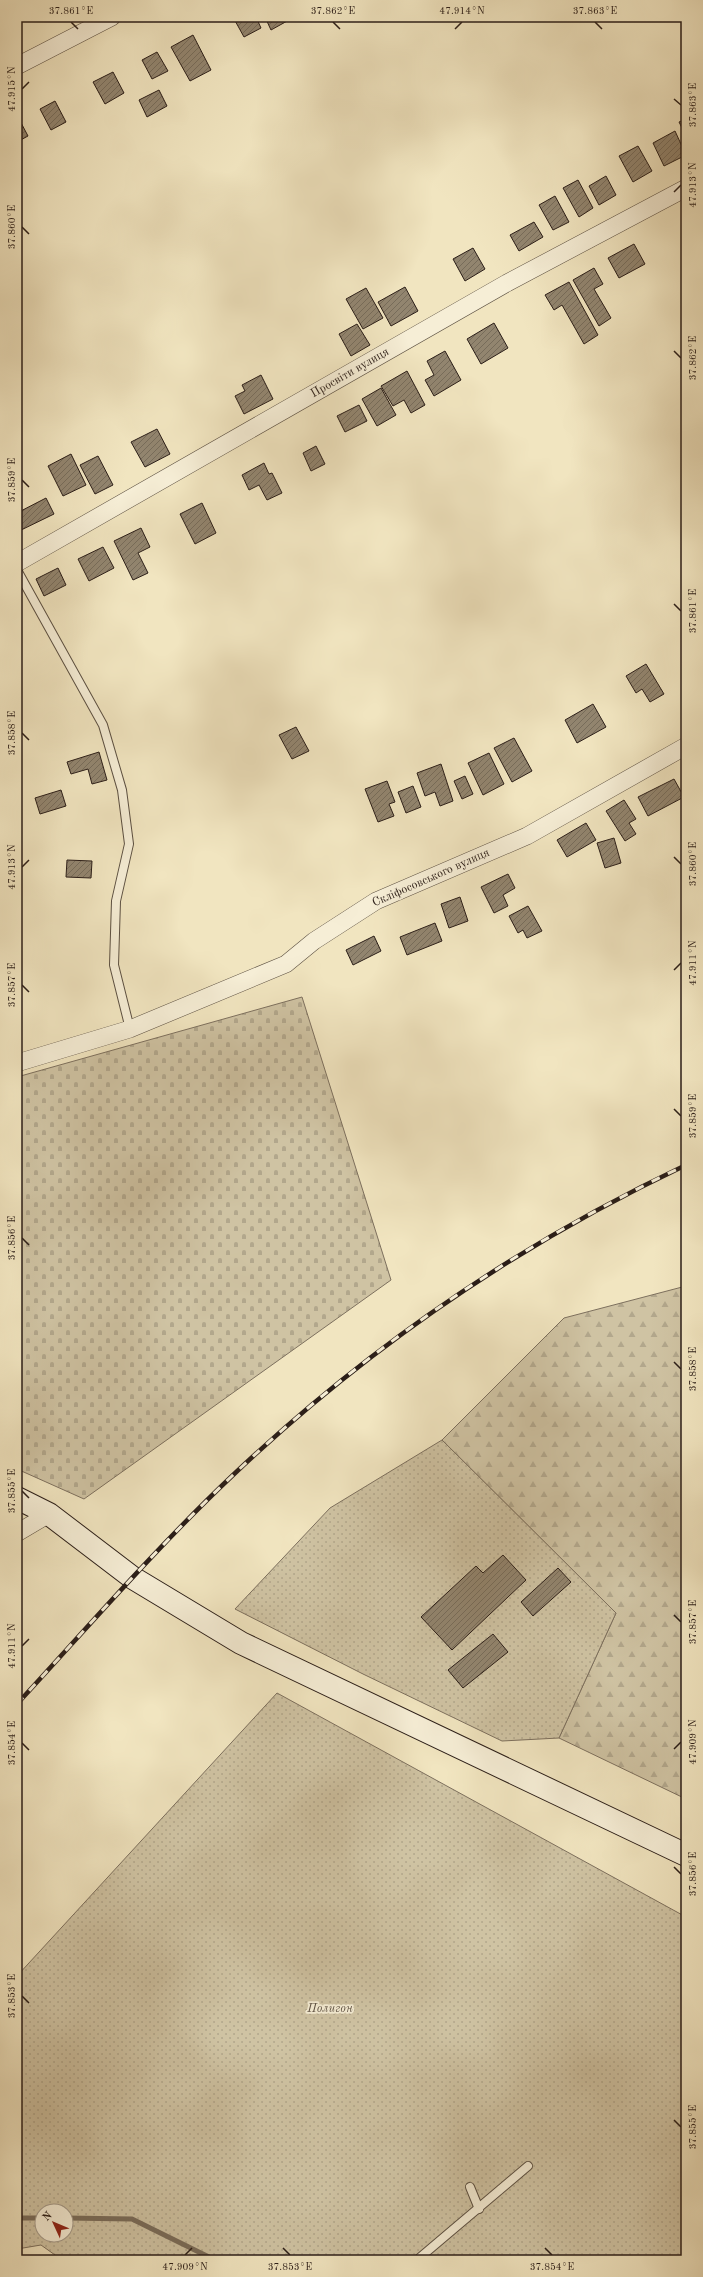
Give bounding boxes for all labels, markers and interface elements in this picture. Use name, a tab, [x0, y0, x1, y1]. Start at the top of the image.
text: 37.861°E	[49, 6, 93, 16]
text: 37.862°E	[311, 6, 355, 16]
text: 47.914°N	[439, 6, 485, 16]
text: 37.863°E	[573, 6, 617, 16]
text: 47.915°N	[7, 66, 17, 112]
text: 37.863°E	[688, 83, 698, 127]
text: 47.913°N	[688, 162, 698, 208]
text: 37.860°E	[7, 205, 17, 249]
text: 37.862°E	[688, 336, 698, 380]
street label: Просвіти вулиця	[308, 345, 391, 400]
text: 37.859°E	[7, 458, 17, 502]
text: 37.861°E	[688, 589, 698, 633]
text: 37.858°E	[7, 711, 17, 755]
text: 37.860°E	[688, 842, 698, 886]
text: 47.913°N	[7, 844, 17, 890]
street label: Скліфосовського вулиця	[370, 846, 491, 909]
text: 47.911°N	[688, 940, 698, 986]
text: 37.857°E	[7, 963, 17, 1007]
text: 37.859°E	[688, 1094, 698, 1138]
text: 37.856°E	[7, 1216, 17, 1260]
text: 37.858°E	[688, 1347, 698, 1391]
text: 37.855°E	[7, 1469, 17, 1513]
text: 37.857°E	[688, 1600, 698, 1644]
text: 47.911°N	[7, 1623, 17, 1669]
text: 47.909°N	[688, 1719, 698, 1765]
text: 37.854°E	[7, 1721, 17, 1765]
text: 37.856°E	[688, 1852, 698, 1896]
text: 37.853°E	[7, 1974, 17, 2018]
park label: Полигон	[306, 2003, 353, 2015]
text: 37.855°E	[688, 2105, 698, 2149]
north arrow	[34, 2203, 74, 2243]
text: N	[41, 2210, 55, 2224]
text: 47.909°N	[162, 2262, 208, 2272]
text: 37.853°E	[268, 2262, 312, 2272]
text: 37.854°E	[530, 2262, 574, 2272]

